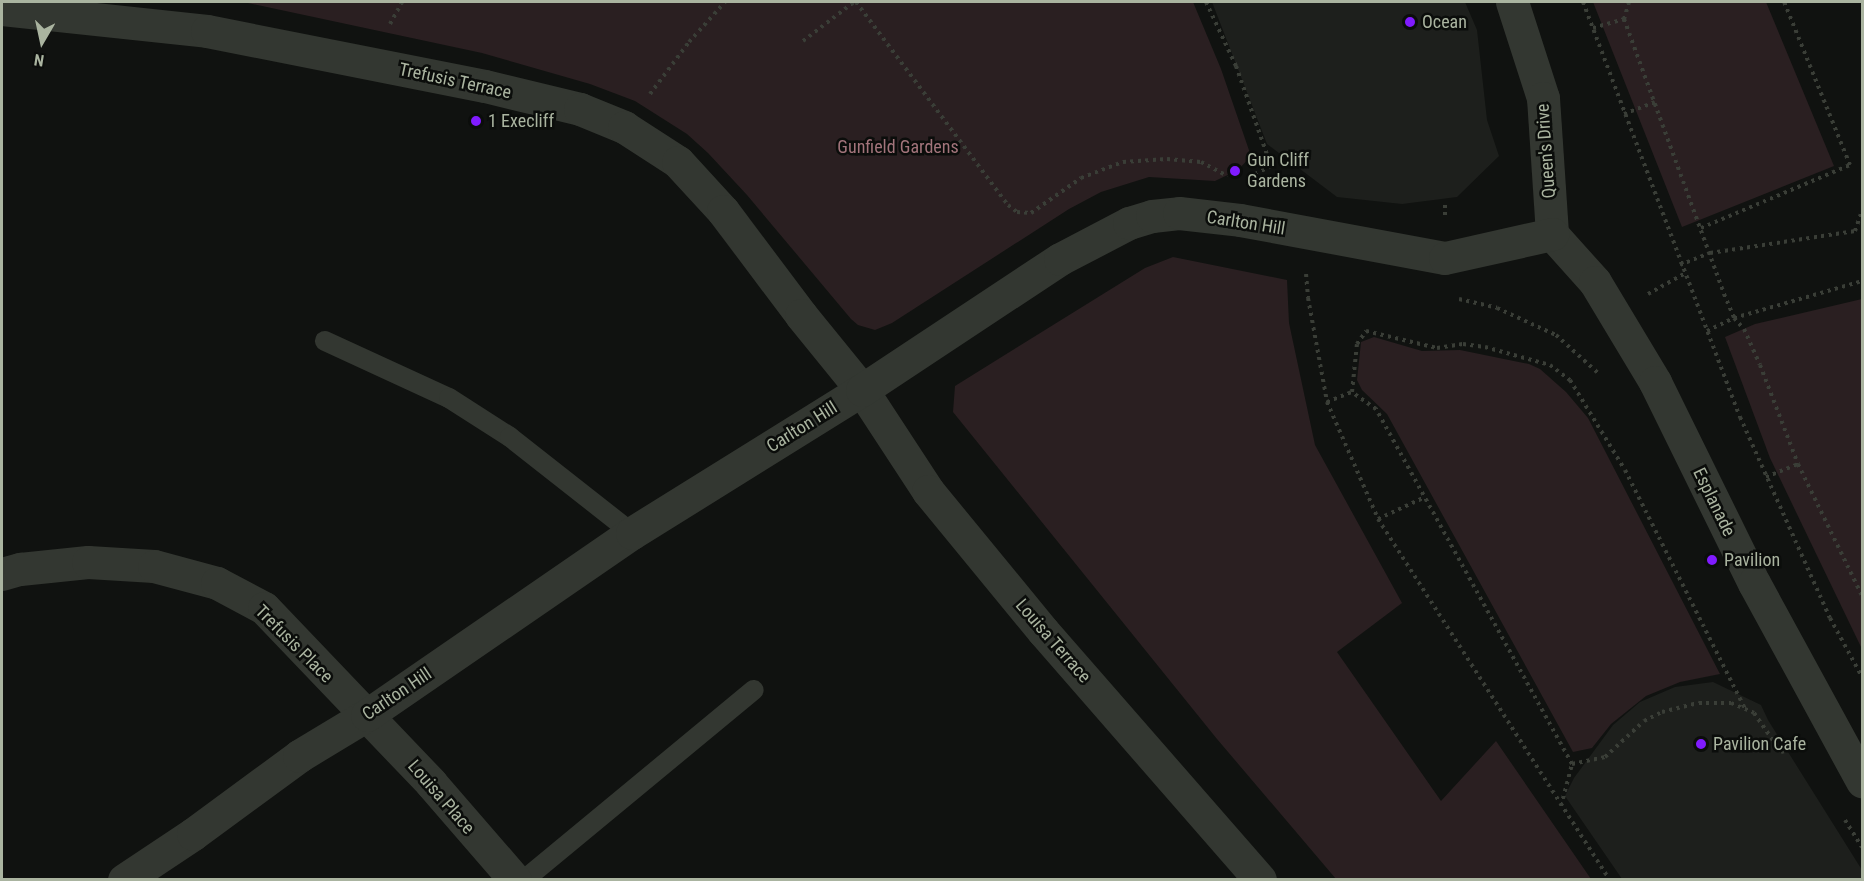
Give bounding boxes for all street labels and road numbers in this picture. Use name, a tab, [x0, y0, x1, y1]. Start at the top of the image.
street label: Trefusis Terrace	[397, 59, 513, 103]
street label: Queen's Drive	[1532, 103, 1560, 199]
street label: Carlton Hill	[1205, 206, 1287, 240]
street label: Carlton Hill	[763, 397, 841, 457]
street label: Esplanade	[1688, 464, 1740, 540]
street label: Louisa Terrace	[1011, 595, 1095, 687]
street label: Trefusis Place	[251, 601, 337, 687]
street label: Carlton Hill	[358, 663, 436, 725]
street label: Louisa Place	[403, 756, 479, 838]

